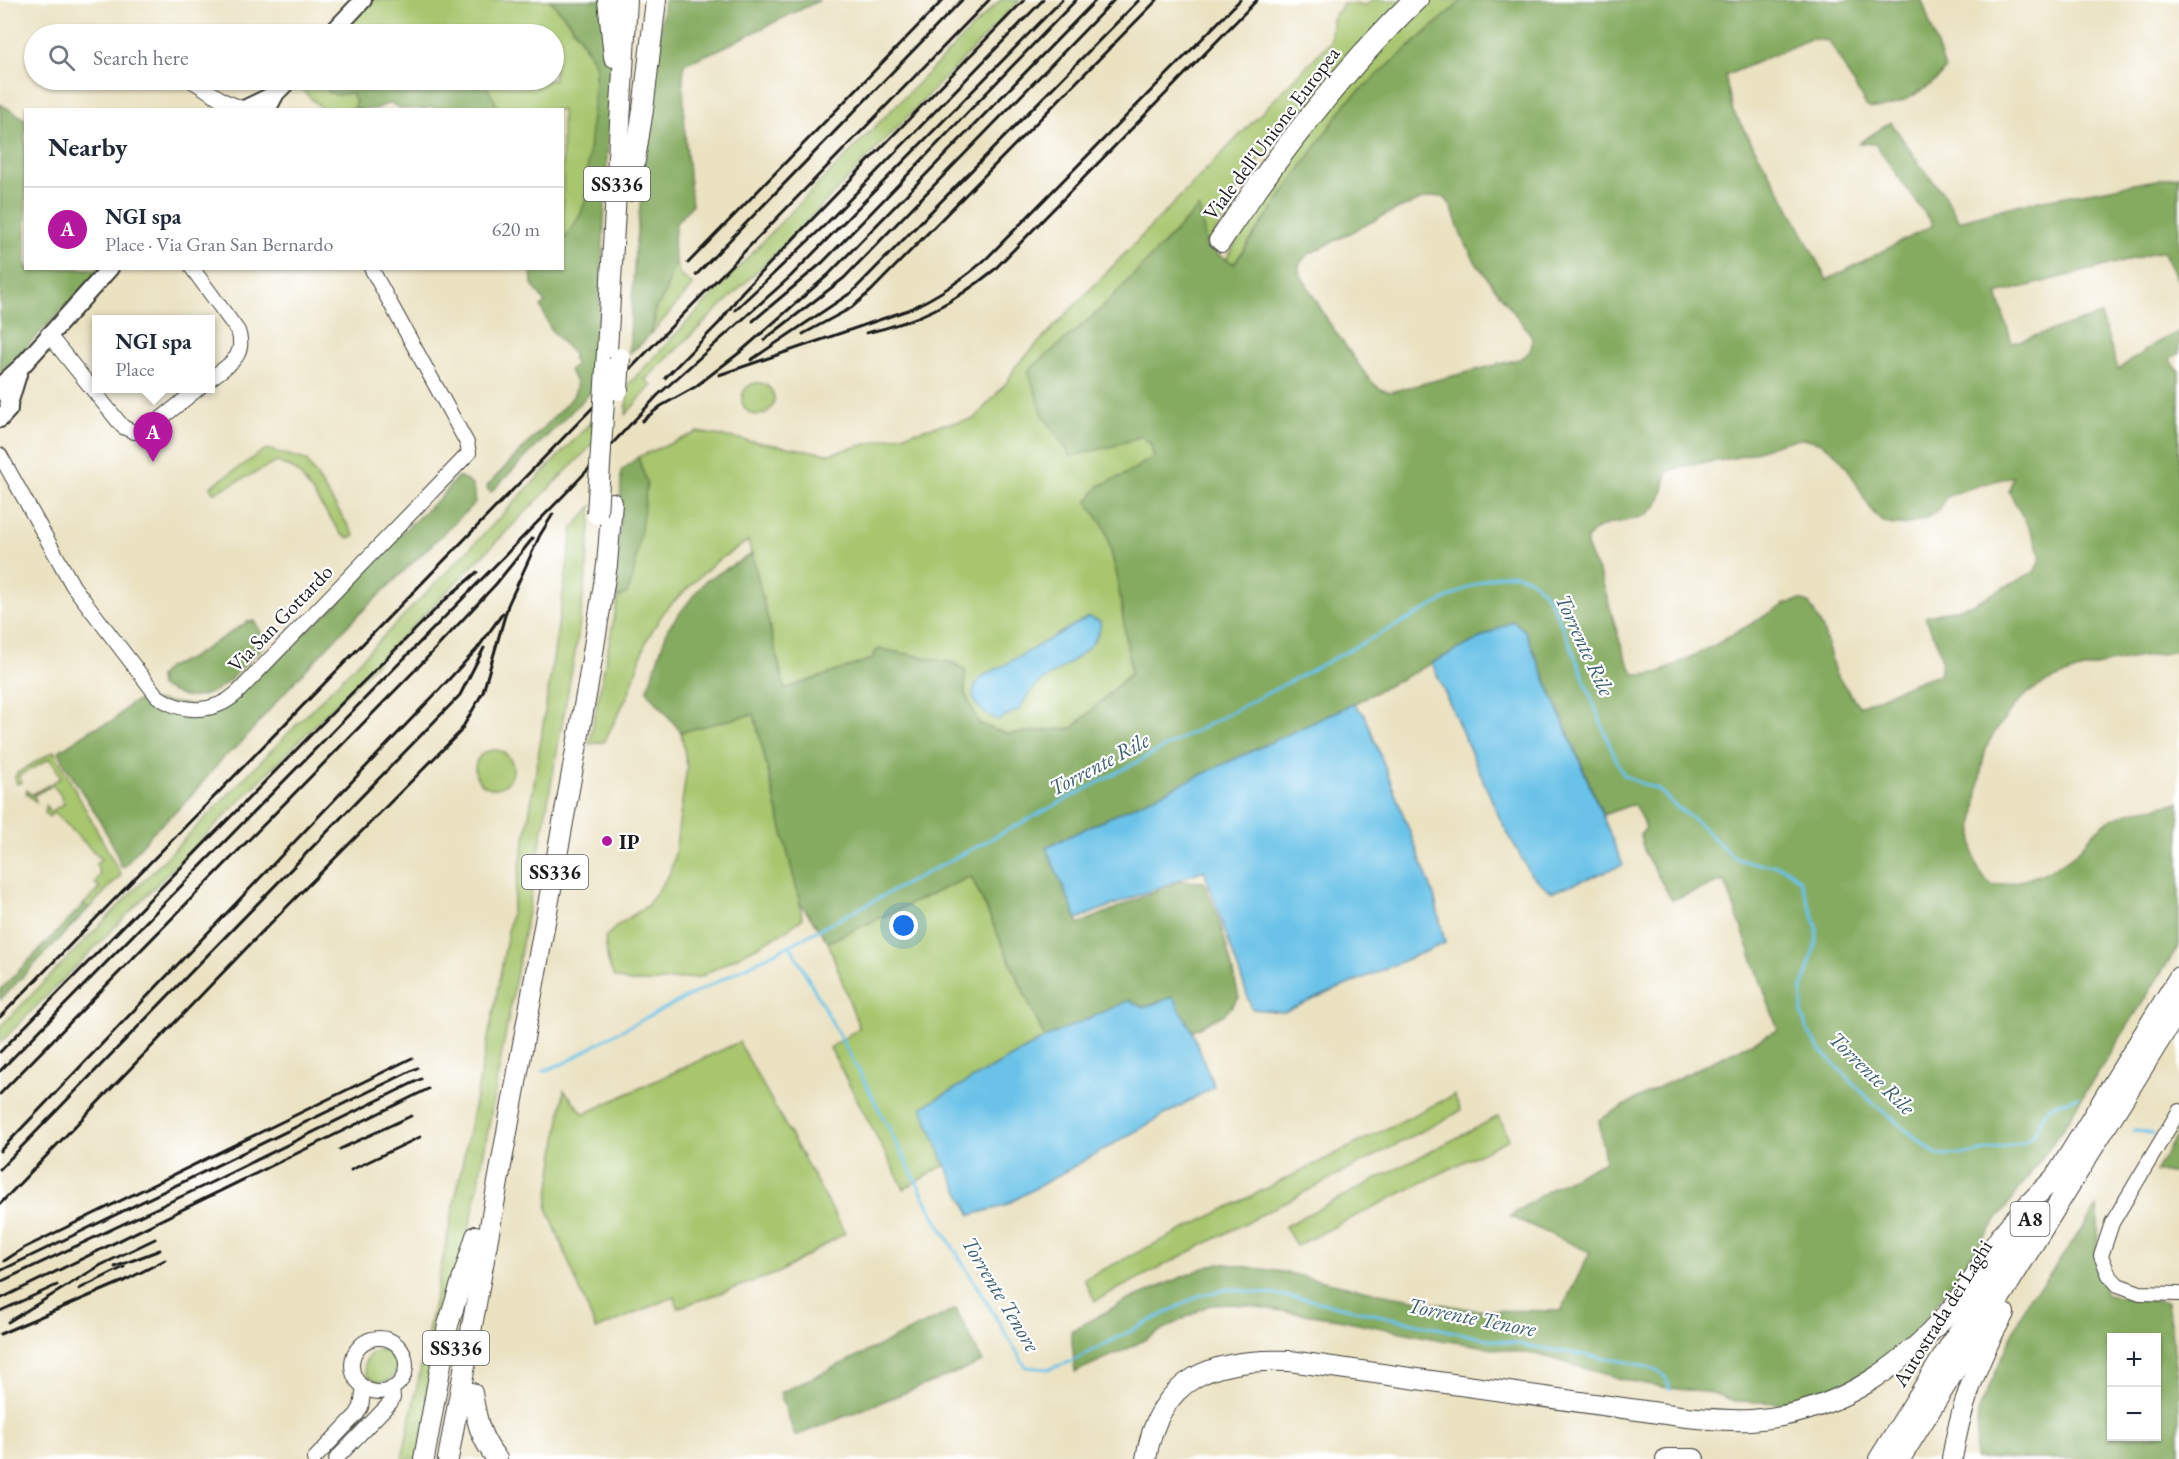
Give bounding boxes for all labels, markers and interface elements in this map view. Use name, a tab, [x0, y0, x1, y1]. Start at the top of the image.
search box	[24, 24, 564, 90]
street label: Viale dell'Unione Europea	[1197, 40, 1346, 225]
icon: search	[45, 41, 78, 74]
text: Search here	[93, 43, 188, 72]
text: Nearby	[48, 130, 128, 164]
road number: SS336	[584, 167, 650, 201]
text: NGI spa	[105, 202, 181, 231]
text: A	[60, 216, 75, 242]
text: 620 m	[492, 216, 540, 242]
text: Place · Via Gran San Bernardo	[105, 231, 333, 257]
popup	[92, 315, 215, 393]
text: NGI spa	[115, 327, 192, 356]
text: Place	[115, 356, 155, 382]
pin: A	[134, 412, 172, 462]
street label: Via San Gottardo	[222, 558, 338, 678]
water label: Torrente Rile	[1549, 589, 1621, 701]
water label: Torrente Rile	[1044, 725, 1155, 802]
place label: IP	[619, 828, 640, 855]
marker: IP	[600, 834, 614, 848]
road number: SS336	[522, 855, 588, 889]
your location	[889, 911, 918, 940]
water label: Torrente Rile	[1823, 1025, 1922, 1122]
road number: A8	[2010, 1202, 2050, 1236]
water label: Torrente Tenore	[955, 1231, 1047, 1358]
street label: Autostrada dei Laghi	[1885, 1234, 1998, 1392]
water label: Torrente Tenore	[1405, 1290, 1539, 1344]
road number: SS336	[423, 1331, 489, 1365]
map controls	[2107, 1333, 2161, 1441]
button: +	[2107, 1333, 2161, 1387]
button: −	[2107, 1387, 2161, 1441]

